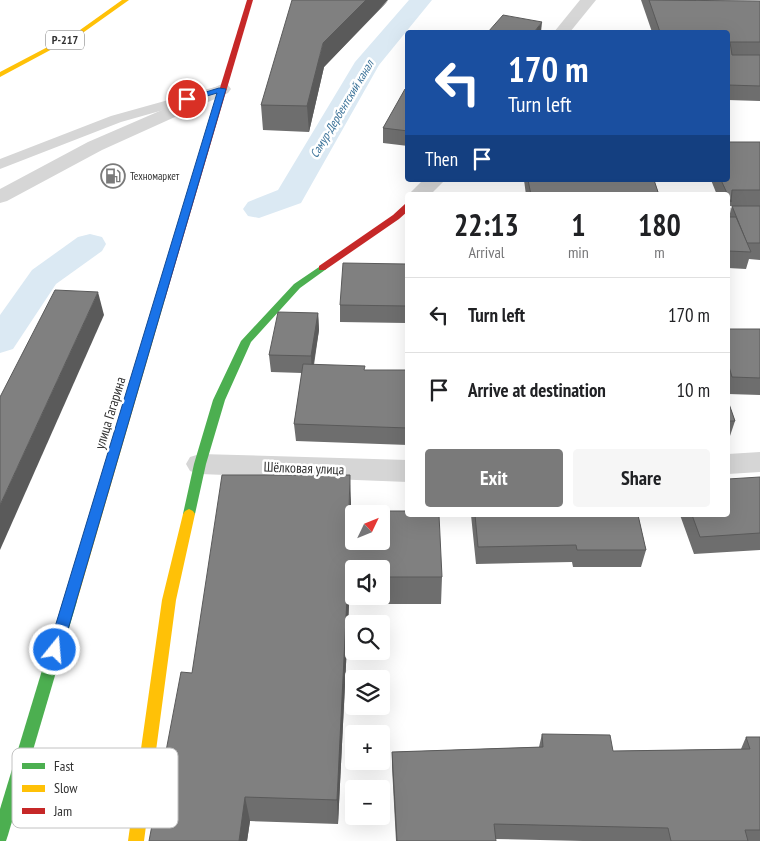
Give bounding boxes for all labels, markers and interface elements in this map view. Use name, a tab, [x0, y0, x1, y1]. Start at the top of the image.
road number: Р-217	[46, 30, 84, 50]
text: 170 m	[508, 46, 589, 92]
icon: left	[425, 50, 490, 115]
water label: Самур-Дербентский канал	[307, 56, 377, 160]
pin	[166, 78, 208, 120]
icon: arrive	[173, 85, 201, 113]
text: Turn left	[508, 90, 572, 118]
icon: arrive	[468, 145, 496, 173]
text: Then	[425, 147, 458, 171]
fuel station icon: Техномаркет	[100, 163, 126, 189]
place label: Техномаркет	[130, 169, 180, 183]
text: 22:13	[454, 205, 519, 244]
text: 1	[571, 205, 586, 244]
text: 180	[638, 205, 681, 244]
text: Arrival	[468, 242, 505, 262]
text: min	[568, 242, 589, 262]
text: m	[654, 242, 665, 262]
icon: left	[425, 301, 453, 329]
text: Turn left	[468, 303, 525, 327]
text: 170 m	[668, 303, 710, 327]
street label: улица Гагарина	[90, 375, 130, 451]
icon: arrive	[425, 376, 453, 404]
text: Arrive at destination	[468, 378, 606, 402]
text: 10 m	[677, 378, 710, 402]
button: Exit	[425, 449, 563, 507]
button: Share	[573, 449, 710, 507]
street label: Шёлковая улица	[263, 458, 345, 478]
north arrow	[345, 505, 390, 550]
map controls	[345, 505, 390, 825]
button: sound	[345, 560, 390, 605]
button: search	[345, 615, 390, 660]
position arrow	[28, 623, 80, 675]
button: layers	[345, 670, 390, 715]
button: +	[345, 725, 390, 770]
legend	[12, 748, 178, 828]
text: Fast	[54, 757, 74, 775]
text: Slow	[54, 779, 78, 797]
button: −	[345, 780, 390, 825]
text: Jam	[53, 802, 72, 820]

